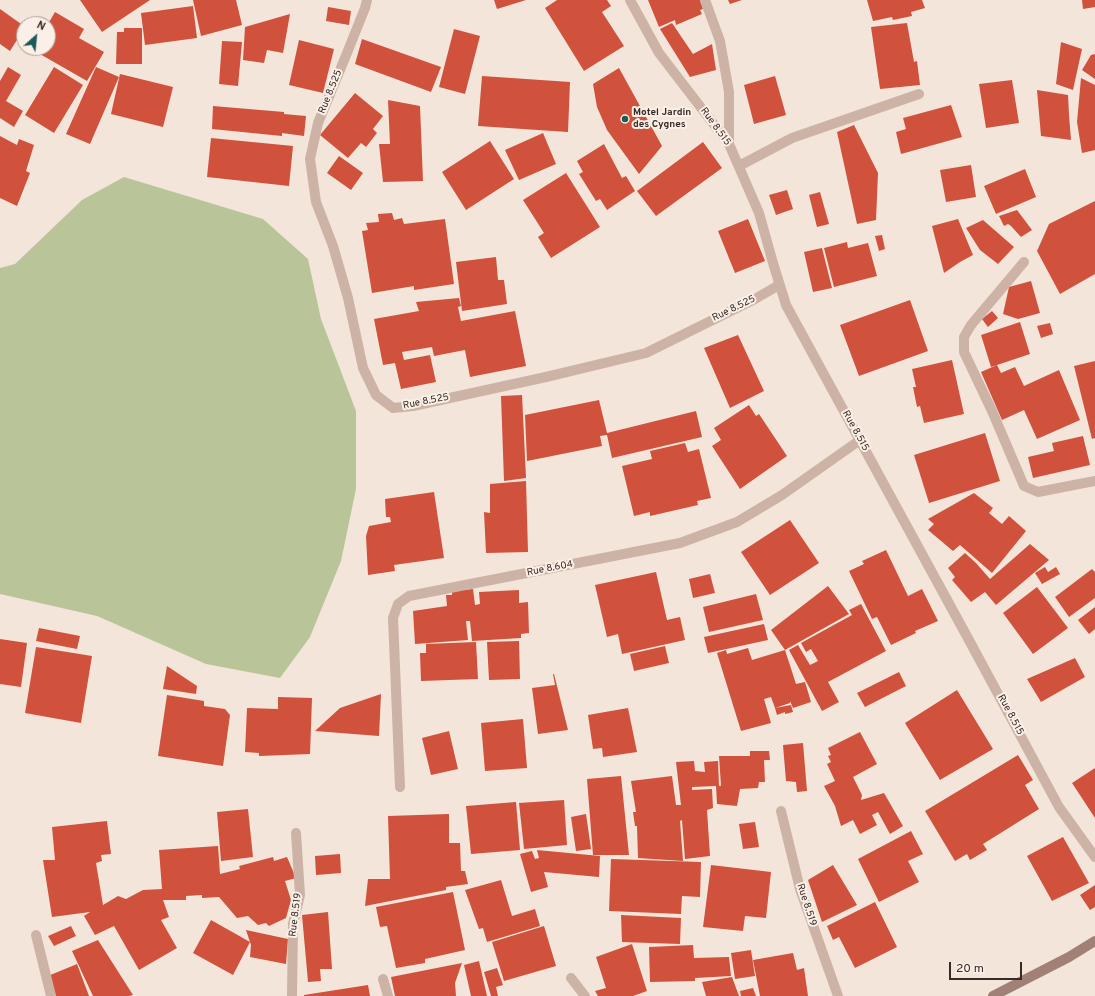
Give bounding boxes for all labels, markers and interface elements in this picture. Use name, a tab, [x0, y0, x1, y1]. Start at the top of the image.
north arrow	[16, 16, 56, 56]
text: N	[34, 18, 48, 34]
street label: Rue 8.525	[317, 68, 345, 116]
street label: Rue 8.515	[697, 106, 733, 148]
place label: Motel Jardin des Cygnes	[633, 107, 691, 130]
marker: Motel Jardin des Cygnes	[620, 114, 630, 124]
street label: Rue 8.525	[710, 293, 758, 325]
street label: Rue 8.525	[402, 392, 450, 412]
street label: Rue 8.515	[839, 409, 871, 453]
street label: Rue 8.604	[526, 559, 574, 579]
street label: Rue 8.515	[994, 693, 1026, 737]
street label: Rue 8.519	[793, 882, 819, 928]
street label: Rue 8.519	[287, 892, 305, 938]
scale bar	[951, 954, 1024, 980]
text: 20 m	[956, 961, 984, 977]

